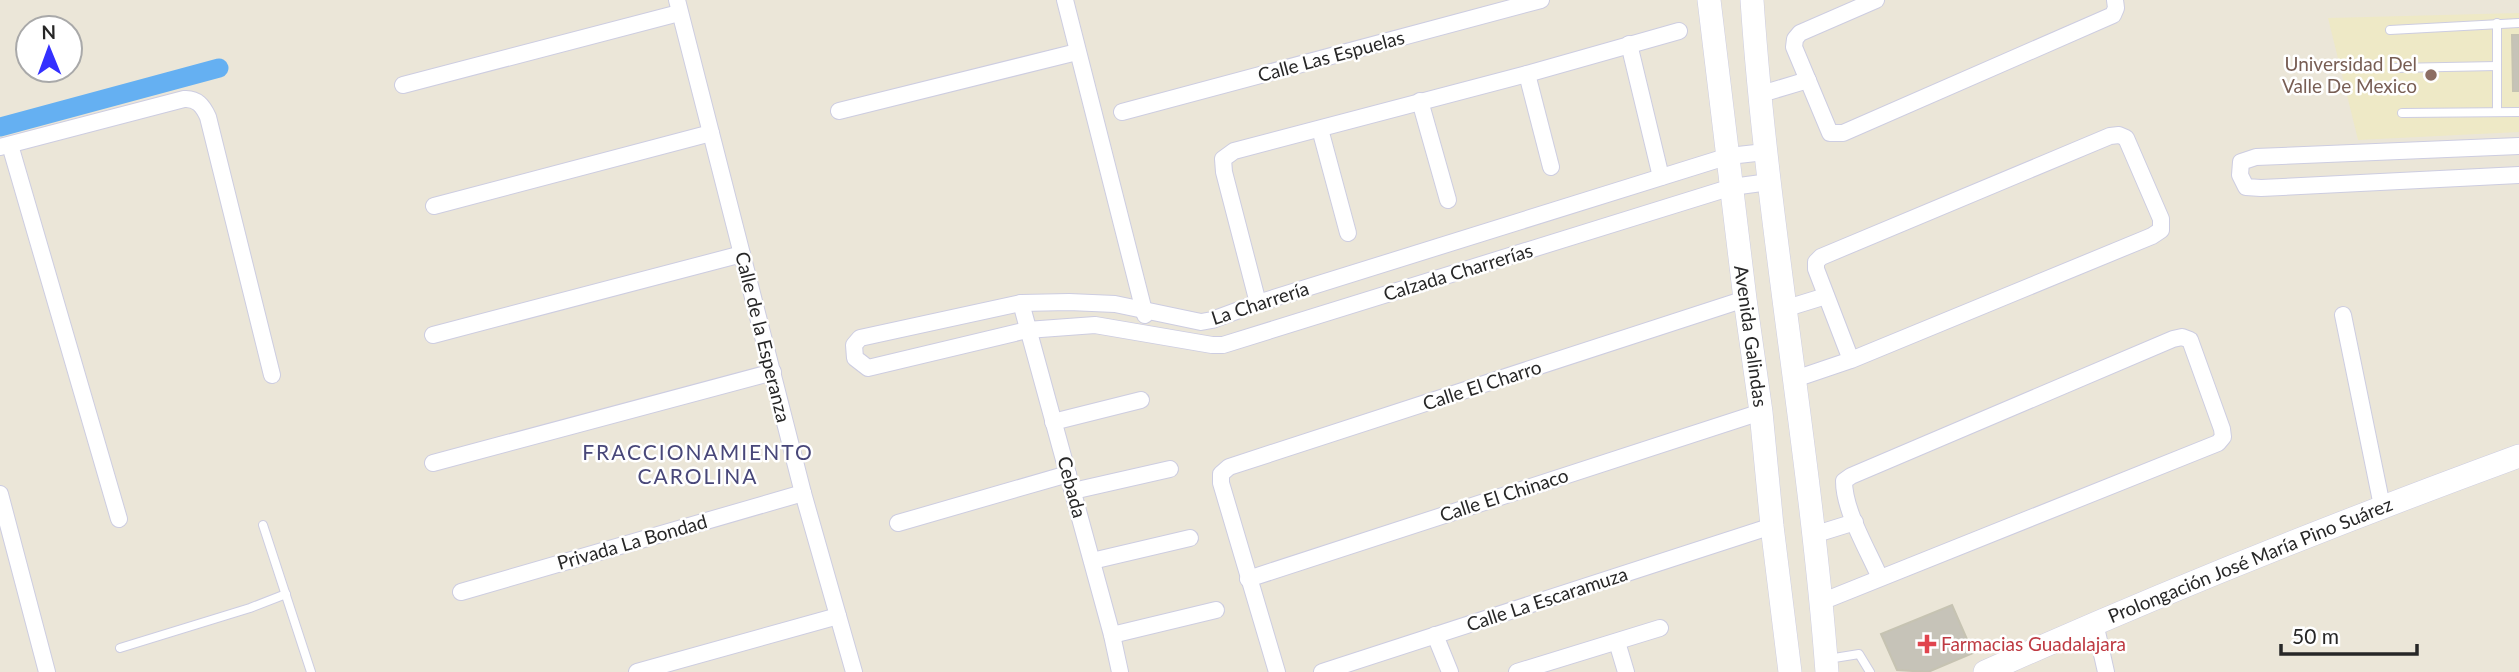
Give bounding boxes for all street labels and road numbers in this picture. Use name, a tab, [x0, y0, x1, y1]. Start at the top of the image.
street label: Calle Las Espuelas	[1255, 25, 1407, 86]
street label: Calzada Charrerías	[1380, 238, 1535, 305]
street label: Calle de la Esperanza	[731, 249, 796, 425]
street label: Avenida Galindas	[1730, 264, 1773, 408]
street label: La Charrería	[1208, 276, 1312, 329]
street label: Calle El Charro	[1420, 355, 1544, 414]
street label: Cebada	[1053, 454, 1092, 520]
street label: Calle El Chinaco	[1437, 463, 1571, 526]
street label: Prolongación José María Pino Suárez	[2104, 492, 2395, 627]
street label: Privada La Bondad	[554, 509, 710, 574]
street label: Calle La Escaramuza	[1463, 562, 1630, 635]

